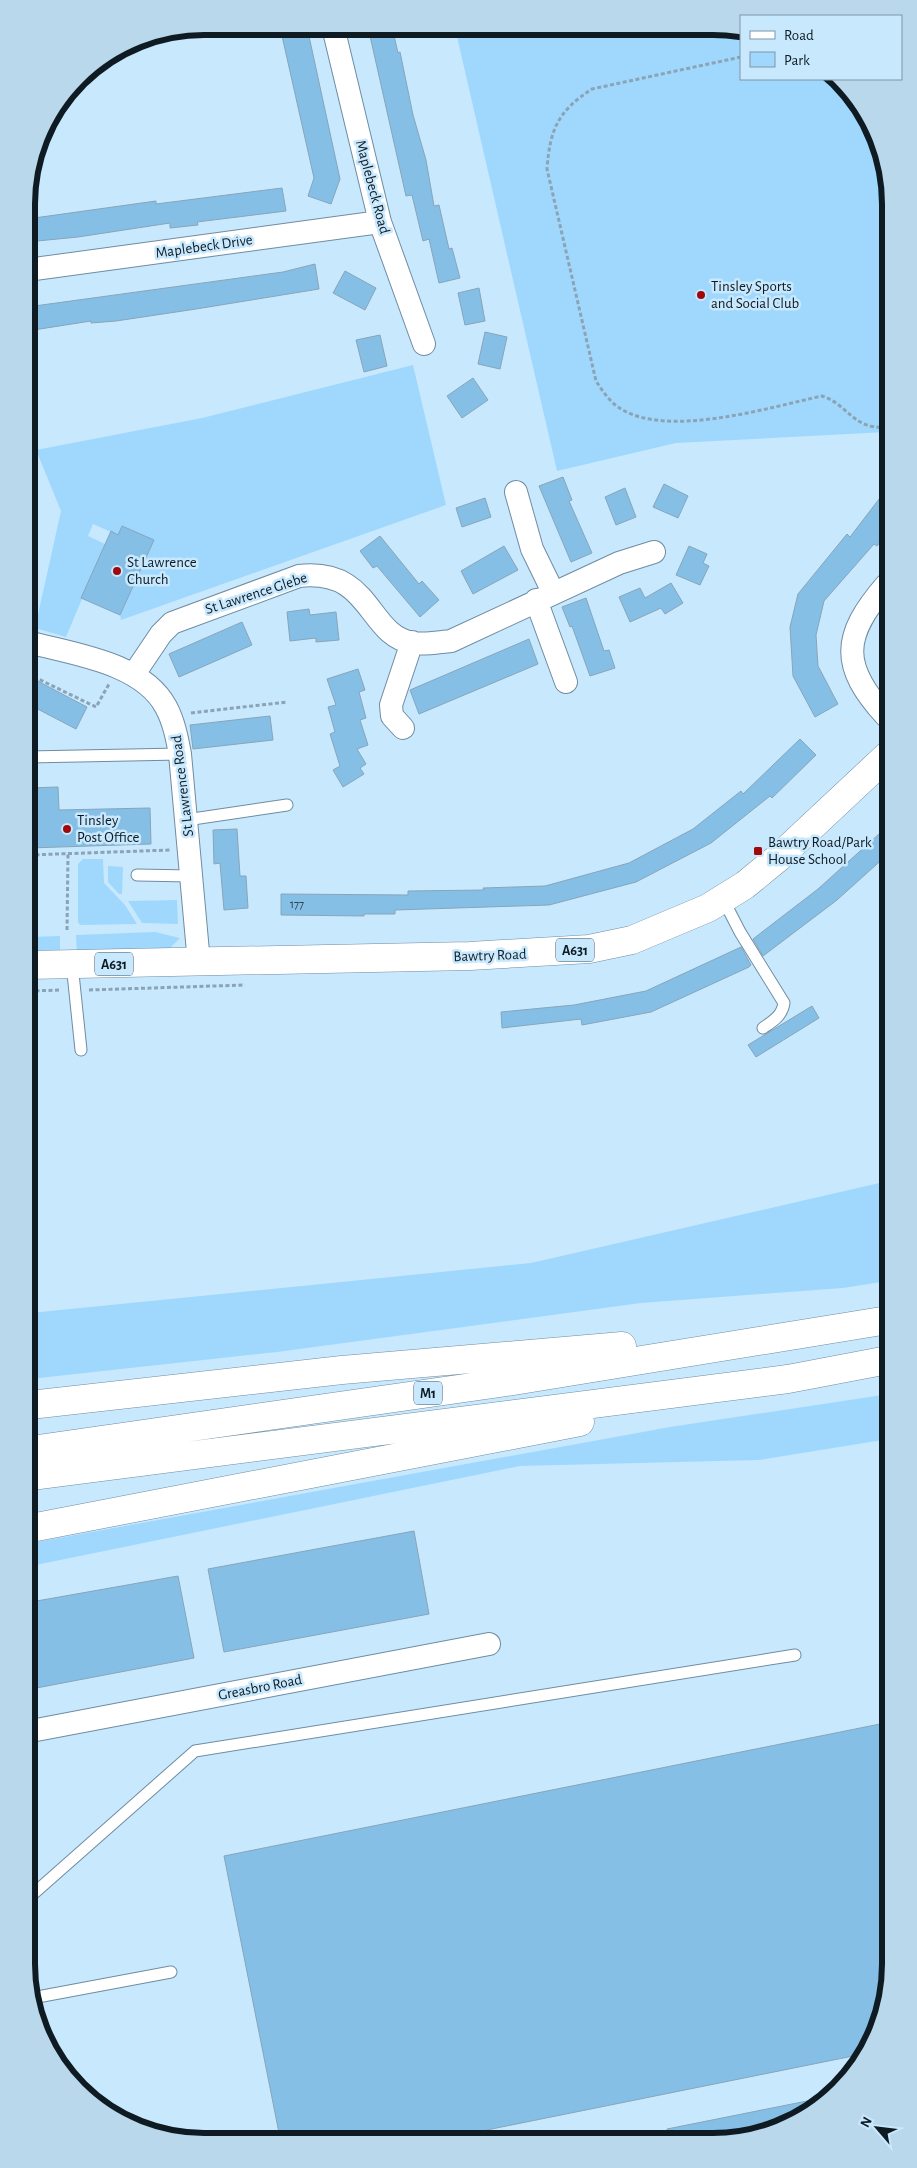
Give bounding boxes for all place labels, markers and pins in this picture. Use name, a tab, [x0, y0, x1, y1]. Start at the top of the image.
place label: Tinsley Sports and Social Club	[711, 279, 800, 311]
marker: Tinsley Sports and Social Club	[695, 289, 707, 301]
place label: St Lawrence Church	[127, 555, 197, 587]
marker: St Lawrence Church	[111, 565, 123, 577]
place label: Tinsley Post Office	[77, 813, 140, 845]
marker: Tinsley Post Office	[61, 823, 73, 835]
place label: Bawtry Road/Park House School	[768, 835, 872, 867]
marker: Bawtry Road/Park House School	[752, 845, 764, 857]

